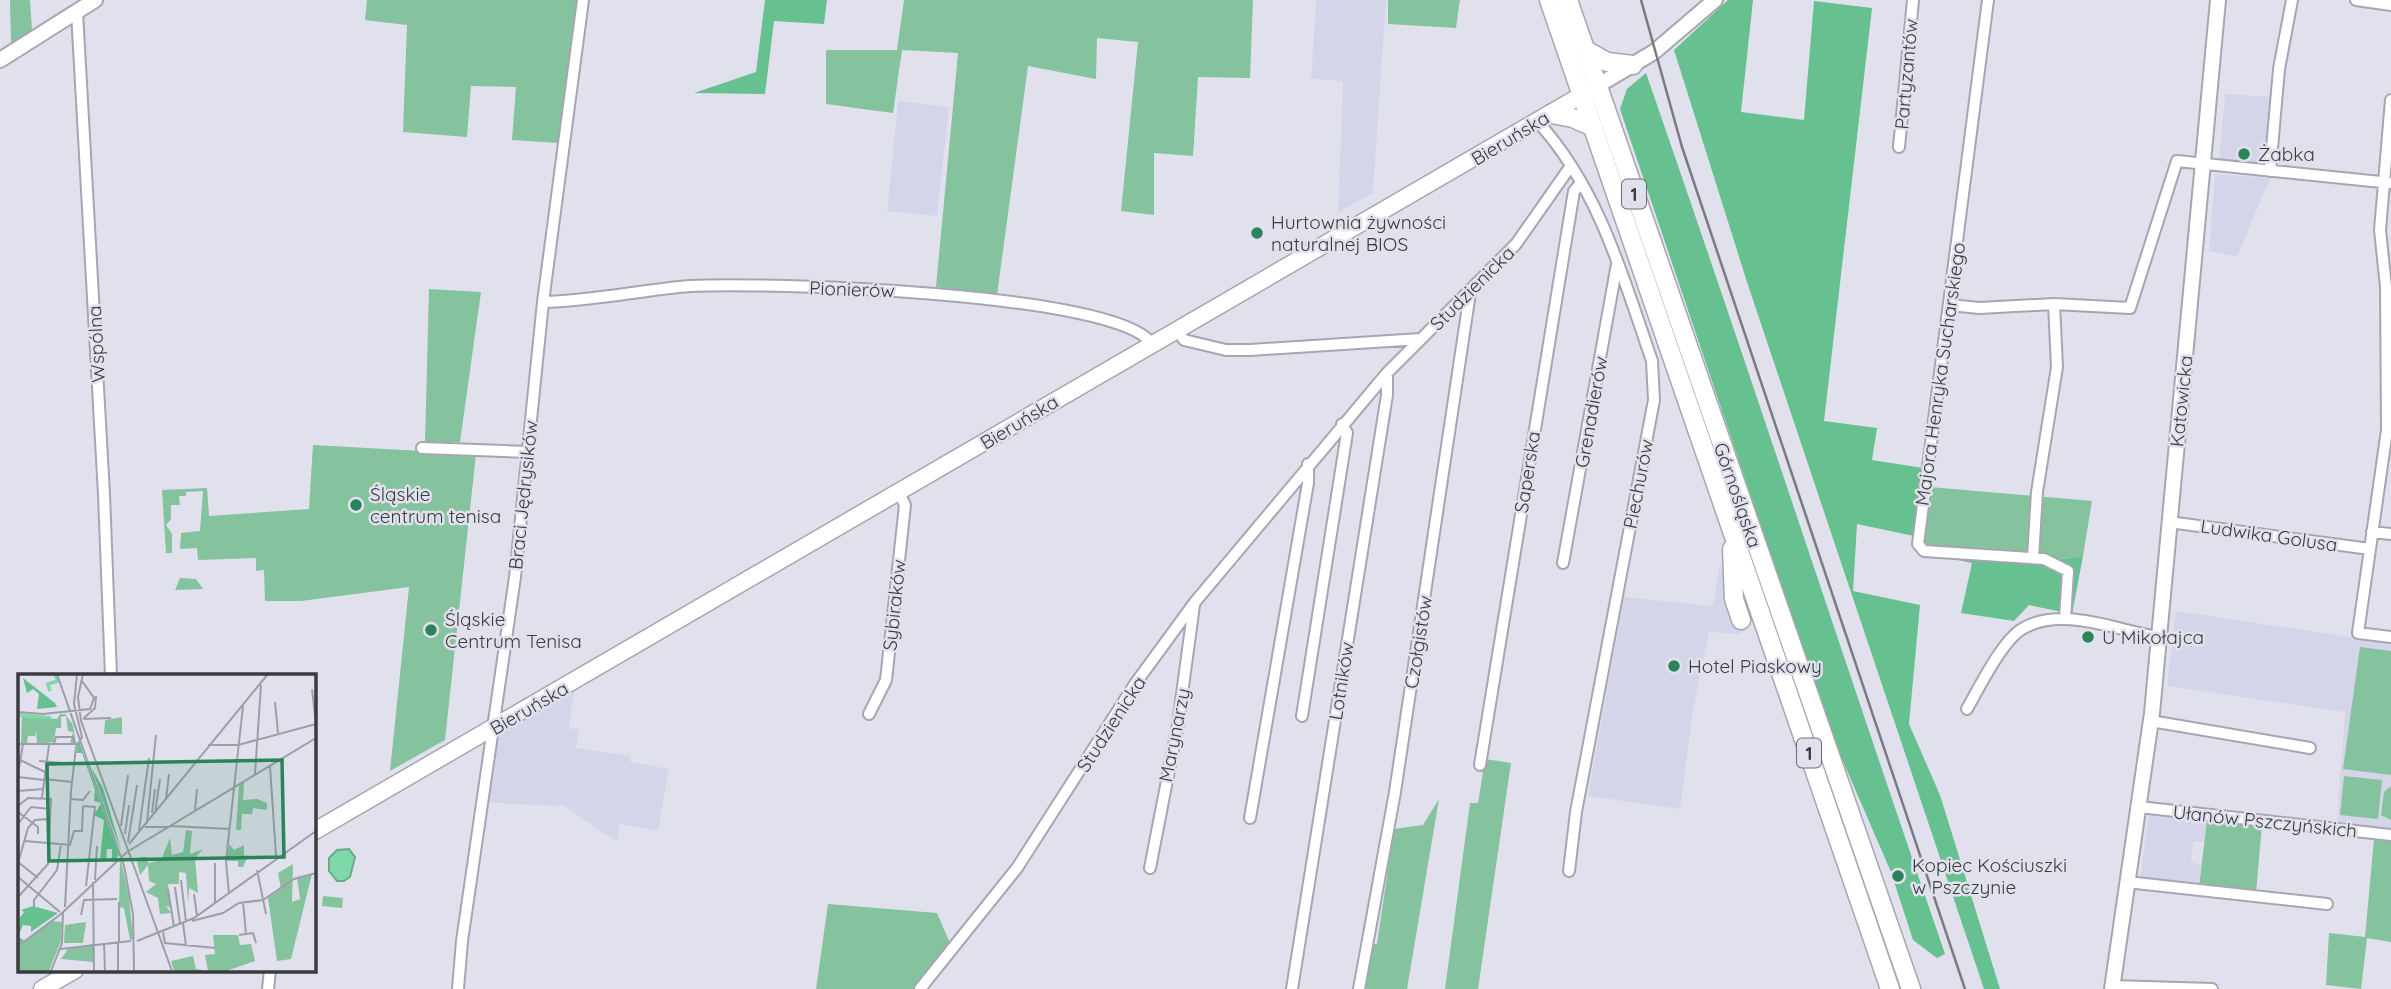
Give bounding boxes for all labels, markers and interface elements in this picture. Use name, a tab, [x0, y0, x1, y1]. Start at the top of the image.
street label: Partyzantów	[1889, 18, 1923, 130]
street label: Bieruńska	[1467, 105, 1553, 171]
place label: Żabka	[2258, 142, 2315, 166]
marker: Żabka	[2236, 146, 2252, 162]
road number: 1	[1622, 180, 1646, 209]
place label: Hurtownia żywności naturalnej BIOS	[1271, 210, 1446, 256]
marker: Hurtownia żywności naturalnej BIOS	[1249, 225, 1265, 241]
street label: Studzienicka	[1425, 241, 1519, 335]
street label: Majora Henryka Sucharskiego	[1910, 241, 1970, 507]
street label: Pionierów	[809, 276, 895, 302]
street label: Wspólna	[82, 305, 110, 383]
street label: Grenadierów	[1569, 354, 1613, 470]
street label: Katowicka	[2164, 354, 2198, 448]
street label: Bieruńska	[976, 389, 1062, 455]
street label: Braci Jędrysików	[503, 419, 543, 571]
street label: Saperska	[1509, 429, 1545, 515]
street label: Piechurów	[1618, 437, 1658, 531]
street label: Górnośląska	[1709, 439, 1767, 551]
place label: Śląskie centrum tenisa	[370, 482, 501, 528]
marker: Śląskie centrum tenisa	[348, 497, 364, 513]
street label: Ludwika Golusa	[2199, 514, 2339, 556]
street label: Sybiraków	[877, 558, 911, 652]
street label: Czołgistów	[1399, 594, 1437, 690]
place label: Śląskie Centrum Tenisa	[445, 607, 582, 653]
marker: Śląskie Centrum Tenisa	[423, 622, 439, 638]
place label: U Mikołajca	[2102, 625, 2204, 649]
marker: U Mikołajca	[2080, 629, 2096, 645]
street label: Lotników	[1323, 640, 1359, 722]
place label: Hotel Piaskowy	[1688, 654, 1822, 678]
marker: Hotel Piaskowy	[1666, 658, 1682, 674]
street label: Studzienicka	[1071, 671, 1151, 777]
inset map	[18, 674, 315, 972]
street label: Bieruńska	[485, 676, 573, 740]
street label: Marynarzy	[1153, 686, 1195, 784]
road number: 1	[1797, 738, 1821, 768]
street label: Ułanów Pszczyńskich	[2172, 799, 2358, 843]
place label: Kopiec Kościuszki w Pszczynie	[1912, 853, 2067, 899]
marker: Kopiec Kościuszki w Pszczynie	[1890, 868, 1906, 884]

